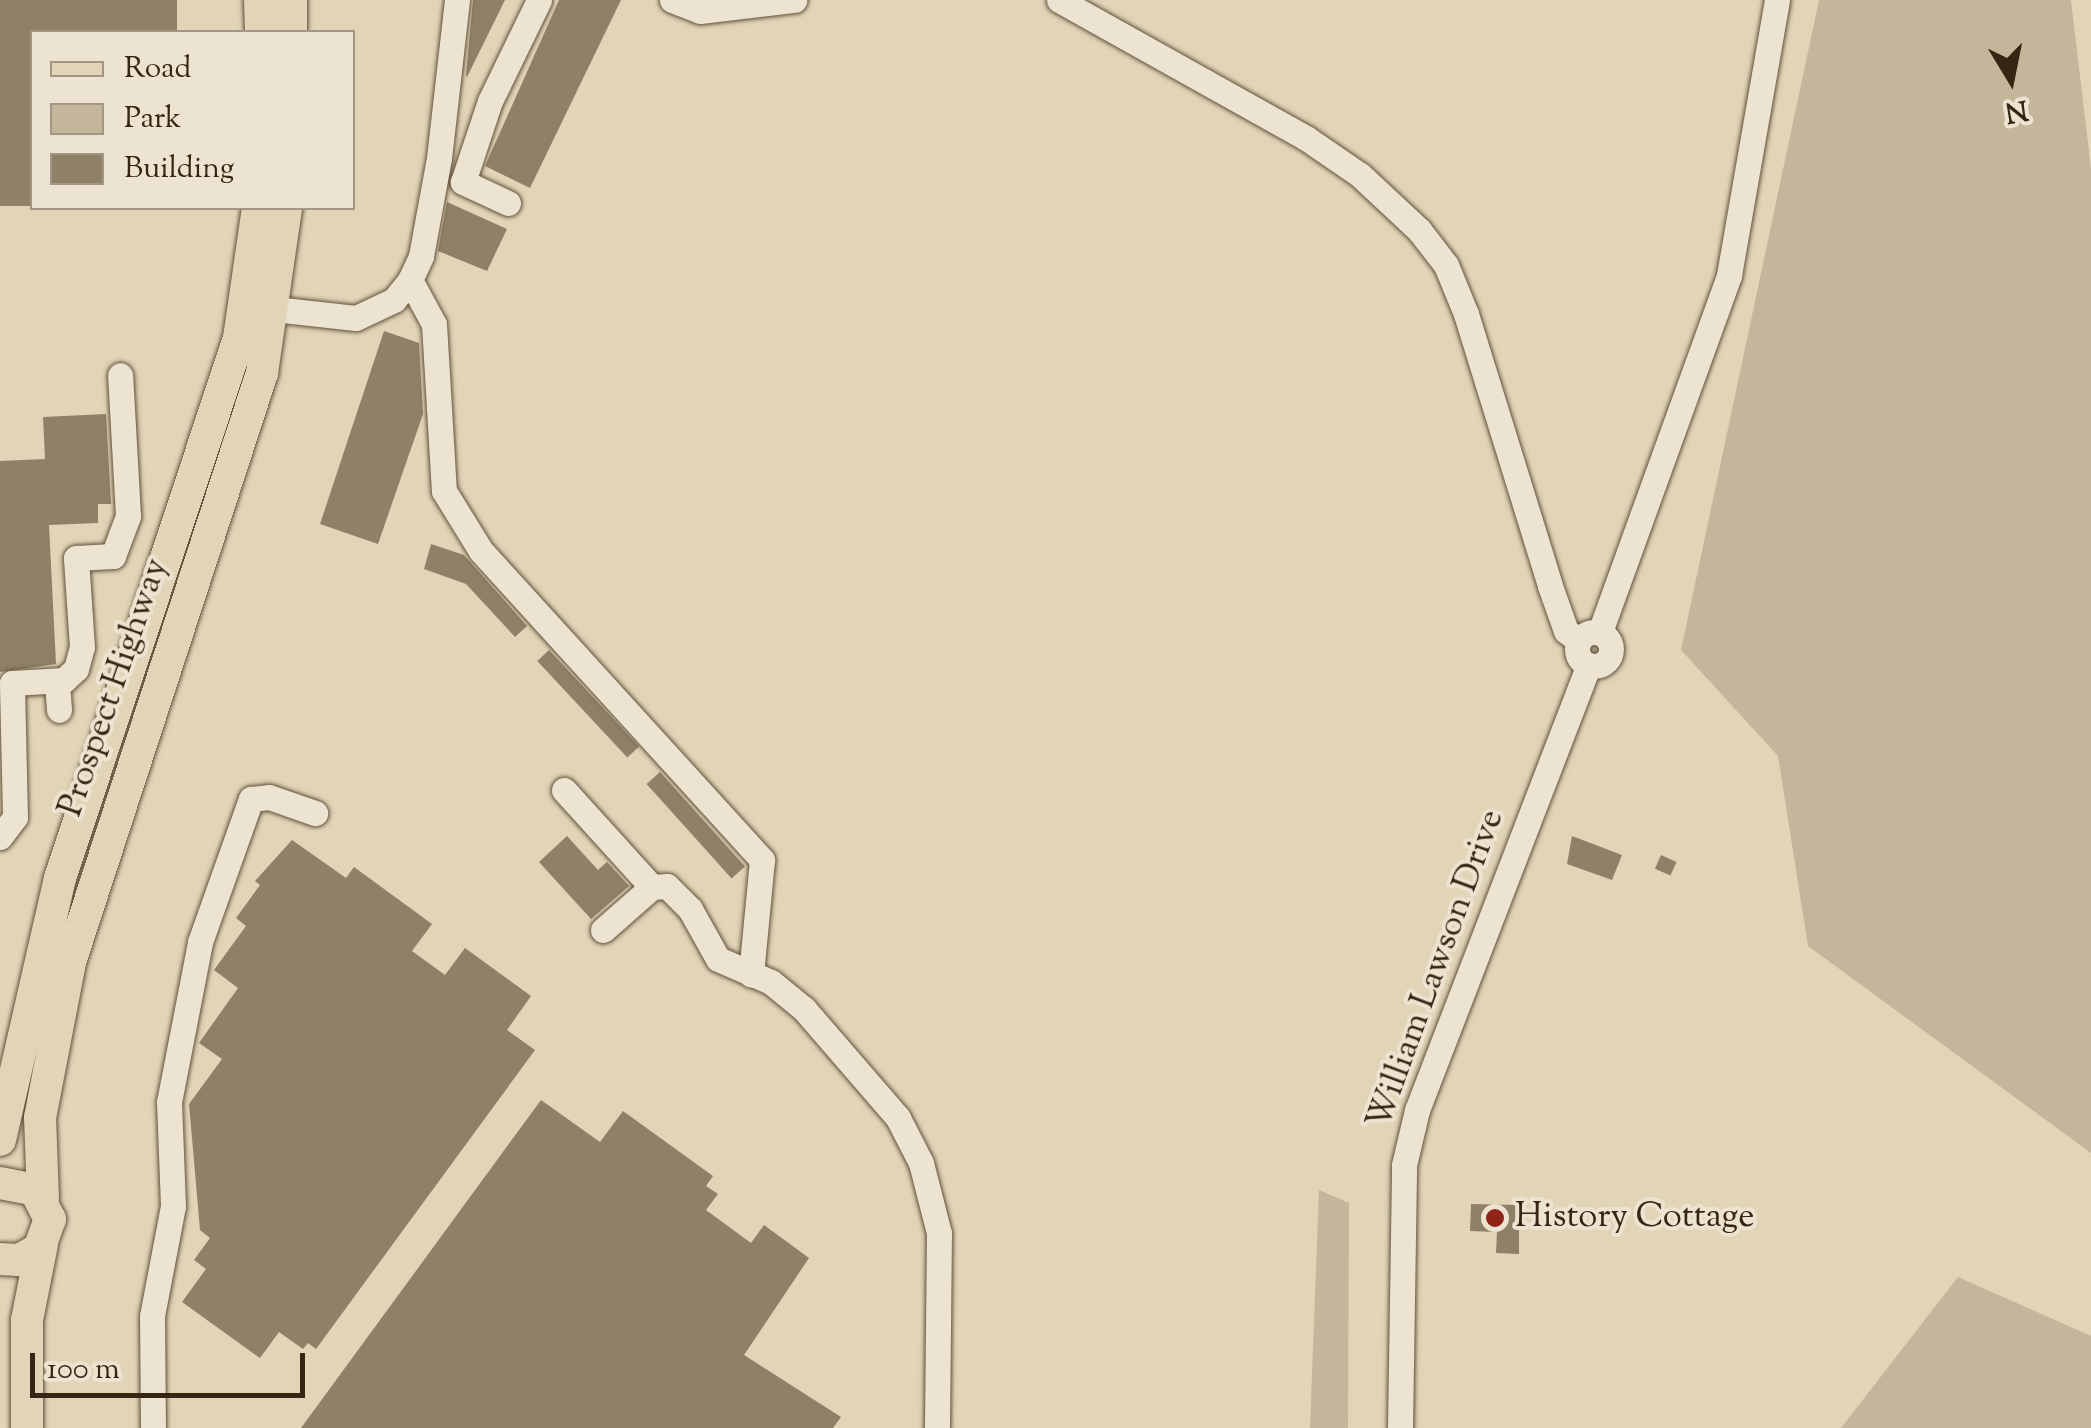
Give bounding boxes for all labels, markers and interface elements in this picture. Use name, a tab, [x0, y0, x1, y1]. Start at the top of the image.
legend	[30, 30, 355, 210]
north arrow	[1961, 30, 2061, 130]
text: Road	[124, 48, 191, 91]
text: N	[2002, 88, 2031, 131]
text: Park	[124, 98, 181, 141]
text: Building	[124, 148, 234, 191]
street label: Prospect Highway	[51, 553, 179, 823]
street label: William Lawson Drive	[1360, 805, 1514, 1135]
place label: History Cottage	[1515, 1197, 1755, 1239]
marker: History Cottage	[1484, 1207, 1506, 1229]
scale bar	[35, 1333, 310, 1395]
text: 100 m	[47, 1349, 120, 1392]

